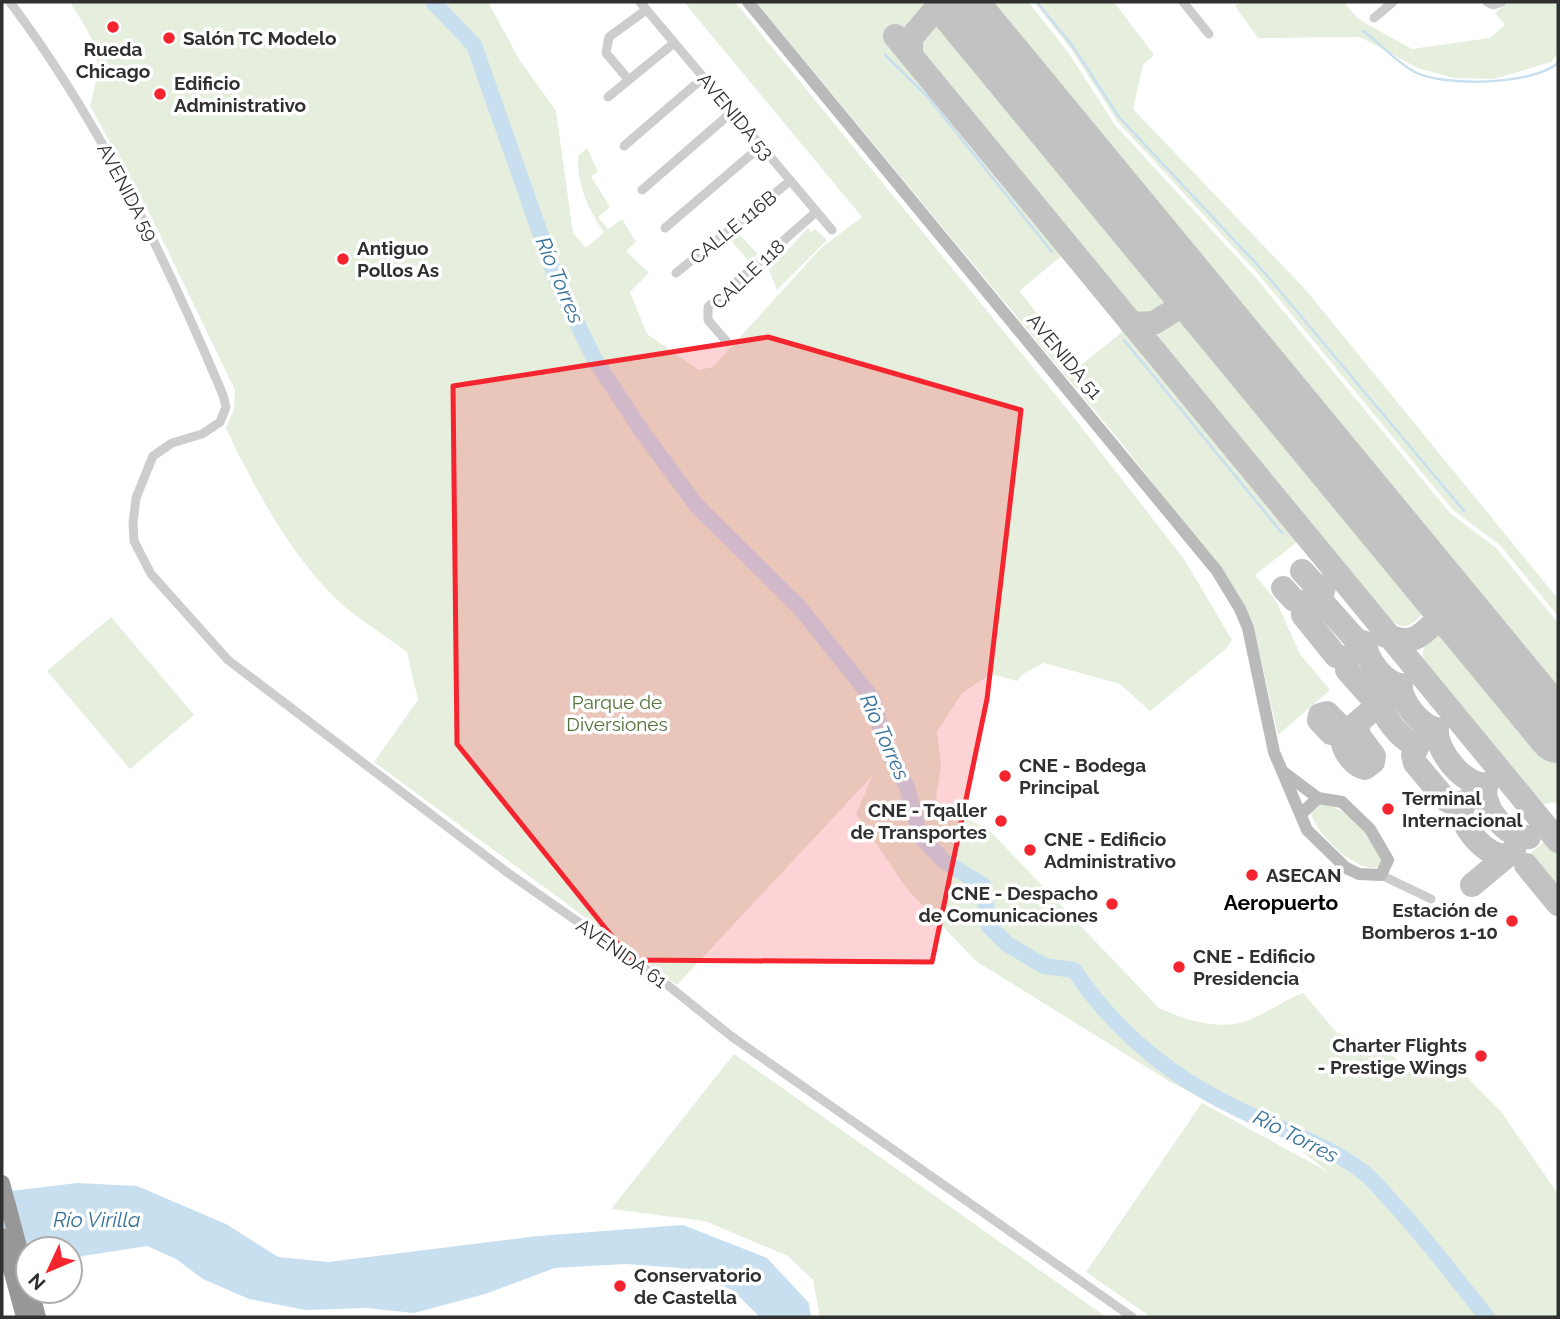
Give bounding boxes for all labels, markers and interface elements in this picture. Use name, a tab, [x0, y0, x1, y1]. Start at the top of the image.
marker: Rueda Chicago	[105, 19, 121, 35]
place label: Salón TC Modelo	[183, 27, 337, 49]
marker: Salón TC Modelo	[161, 30, 177, 46]
place label: Rueda Chicago	[76, 38, 150, 82]
street label: AVENIDA 53	[693, 68, 779, 164]
place label: Edificio Administrativo	[174, 72, 306, 116]
marker: Edificio Administrativo	[152, 86, 168, 102]
street label: AVENIDA 59	[93, 139, 163, 245]
street label: CALLE 116B	[685, 186, 781, 268]
water label: Río Torres	[531, 233, 589, 327]
street label: CALLE 118	[707, 235, 789, 313]
place label: Antiguo Pollos As	[357, 237, 439, 281]
marker: Antiguo Pollos As	[335, 251, 351, 267]
street label: AVENIDA 51	[1023, 309, 1107, 403]
water label: Río Torres	[855, 690, 915, 784]
park label: Parque de Diversiones	[566, 691, 668, 735]
place label: CNE - Bodega Principal	[1019, 754, 1146, 798]
marker: CNE - Bodega Principal	[997, 768, 1013, 784]
place label: Terminal Internacional	[1402, 787, 1524, 831]
place label: CNE - Tqaller de Transportes	[851, 799, 988, 843]
marker: Terminal Internacional	[1380, 801, 1396, 817]
marker: CNE - Tqaller de Transportes	[993, 813, 1009, 829]
place label: CNE - Edificio Administrativo	[1044, 828, 1176, 872]
marker: CNE - Edificio Administrativo	[1022, 842, 1038, 858]
place label: ASECAN	[1266, 864, 1342, 886]
marker: ASECAN	[1244, 867, 1260, 883]
place label: CNE - Despacho de Comunicaciones	[919, 882, 1098, 926]
district label: Aeropuerto	[1224, 890, 1339, 915]
marker: CNE - Despacho de Comunicaciones	[1104, 896, 1120, 912]
place label: Estación de Bomberos 1-10	[1361, 899, 1498, 943]
marker: Estación de Bomberos 1-10	[1504, 913, 1520, 929]
street label: AVENIDA 61	[573, 914, 671, 992]
place label: CNE - Edificio Presidencia	[1193, 945, 1315, 989]
marker: CNE - Edificio Presidencia	[1171, 959, 1187, 975]
place label: Charter Flights - Prestige Wings	[1317, 1034, 1467, 1078]
marker: Charter Flights - Prestige Wings	[1473, 1048, 1489, 1064]
water label: Río Torres	[1250, 1104, 1343, 1168]
water label: Río Virilla	[53, 1207, 141, 1232]
north arrow	[14, 1235, 84, 1305]
place label: Conservatorio de Castella	[634, 1264, 762, 1308]
text: N	[24, 1269, 50, 1295]
marker: Conservatorio de Castella	[612, 1278, 628, 1294]

